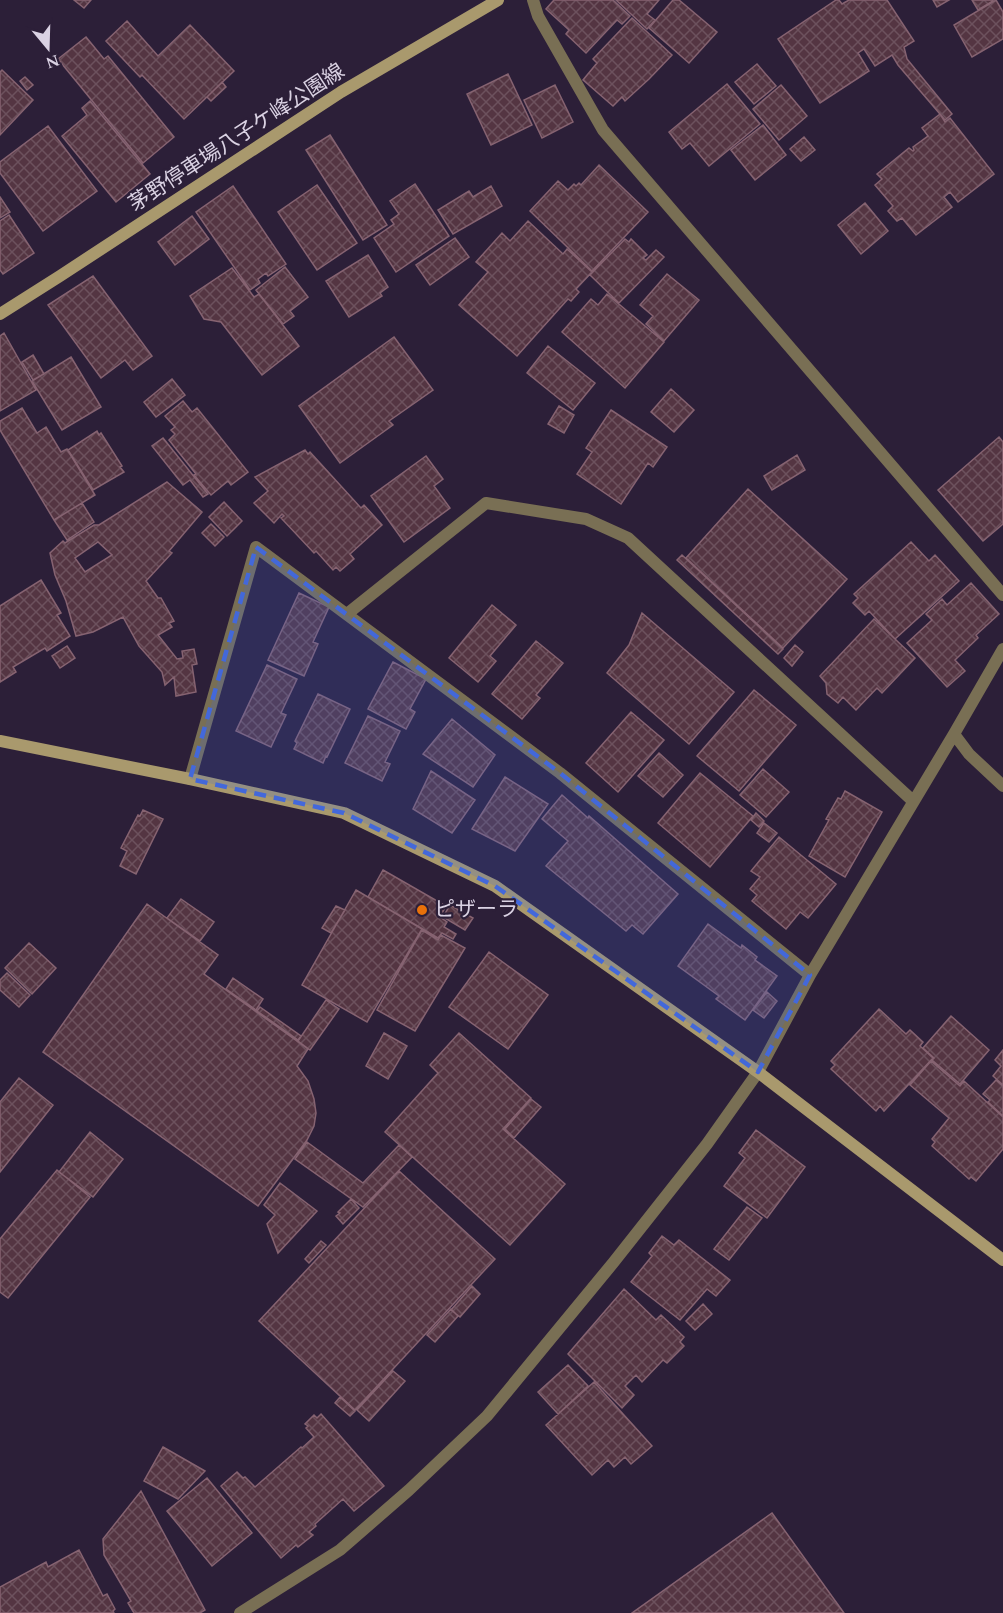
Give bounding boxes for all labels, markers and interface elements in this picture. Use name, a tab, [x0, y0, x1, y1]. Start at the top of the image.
north arrow	[18, 18, 78, 78]
text: N	[42, 48, 63, 75]
street label: 茅野停車場八子ケ峰公園線	[123, 56, 351, 220]
place label: ピザーラ	[434, 894, 518, 926]
marker: ピザーラ	[415, 903, 429, 917]

